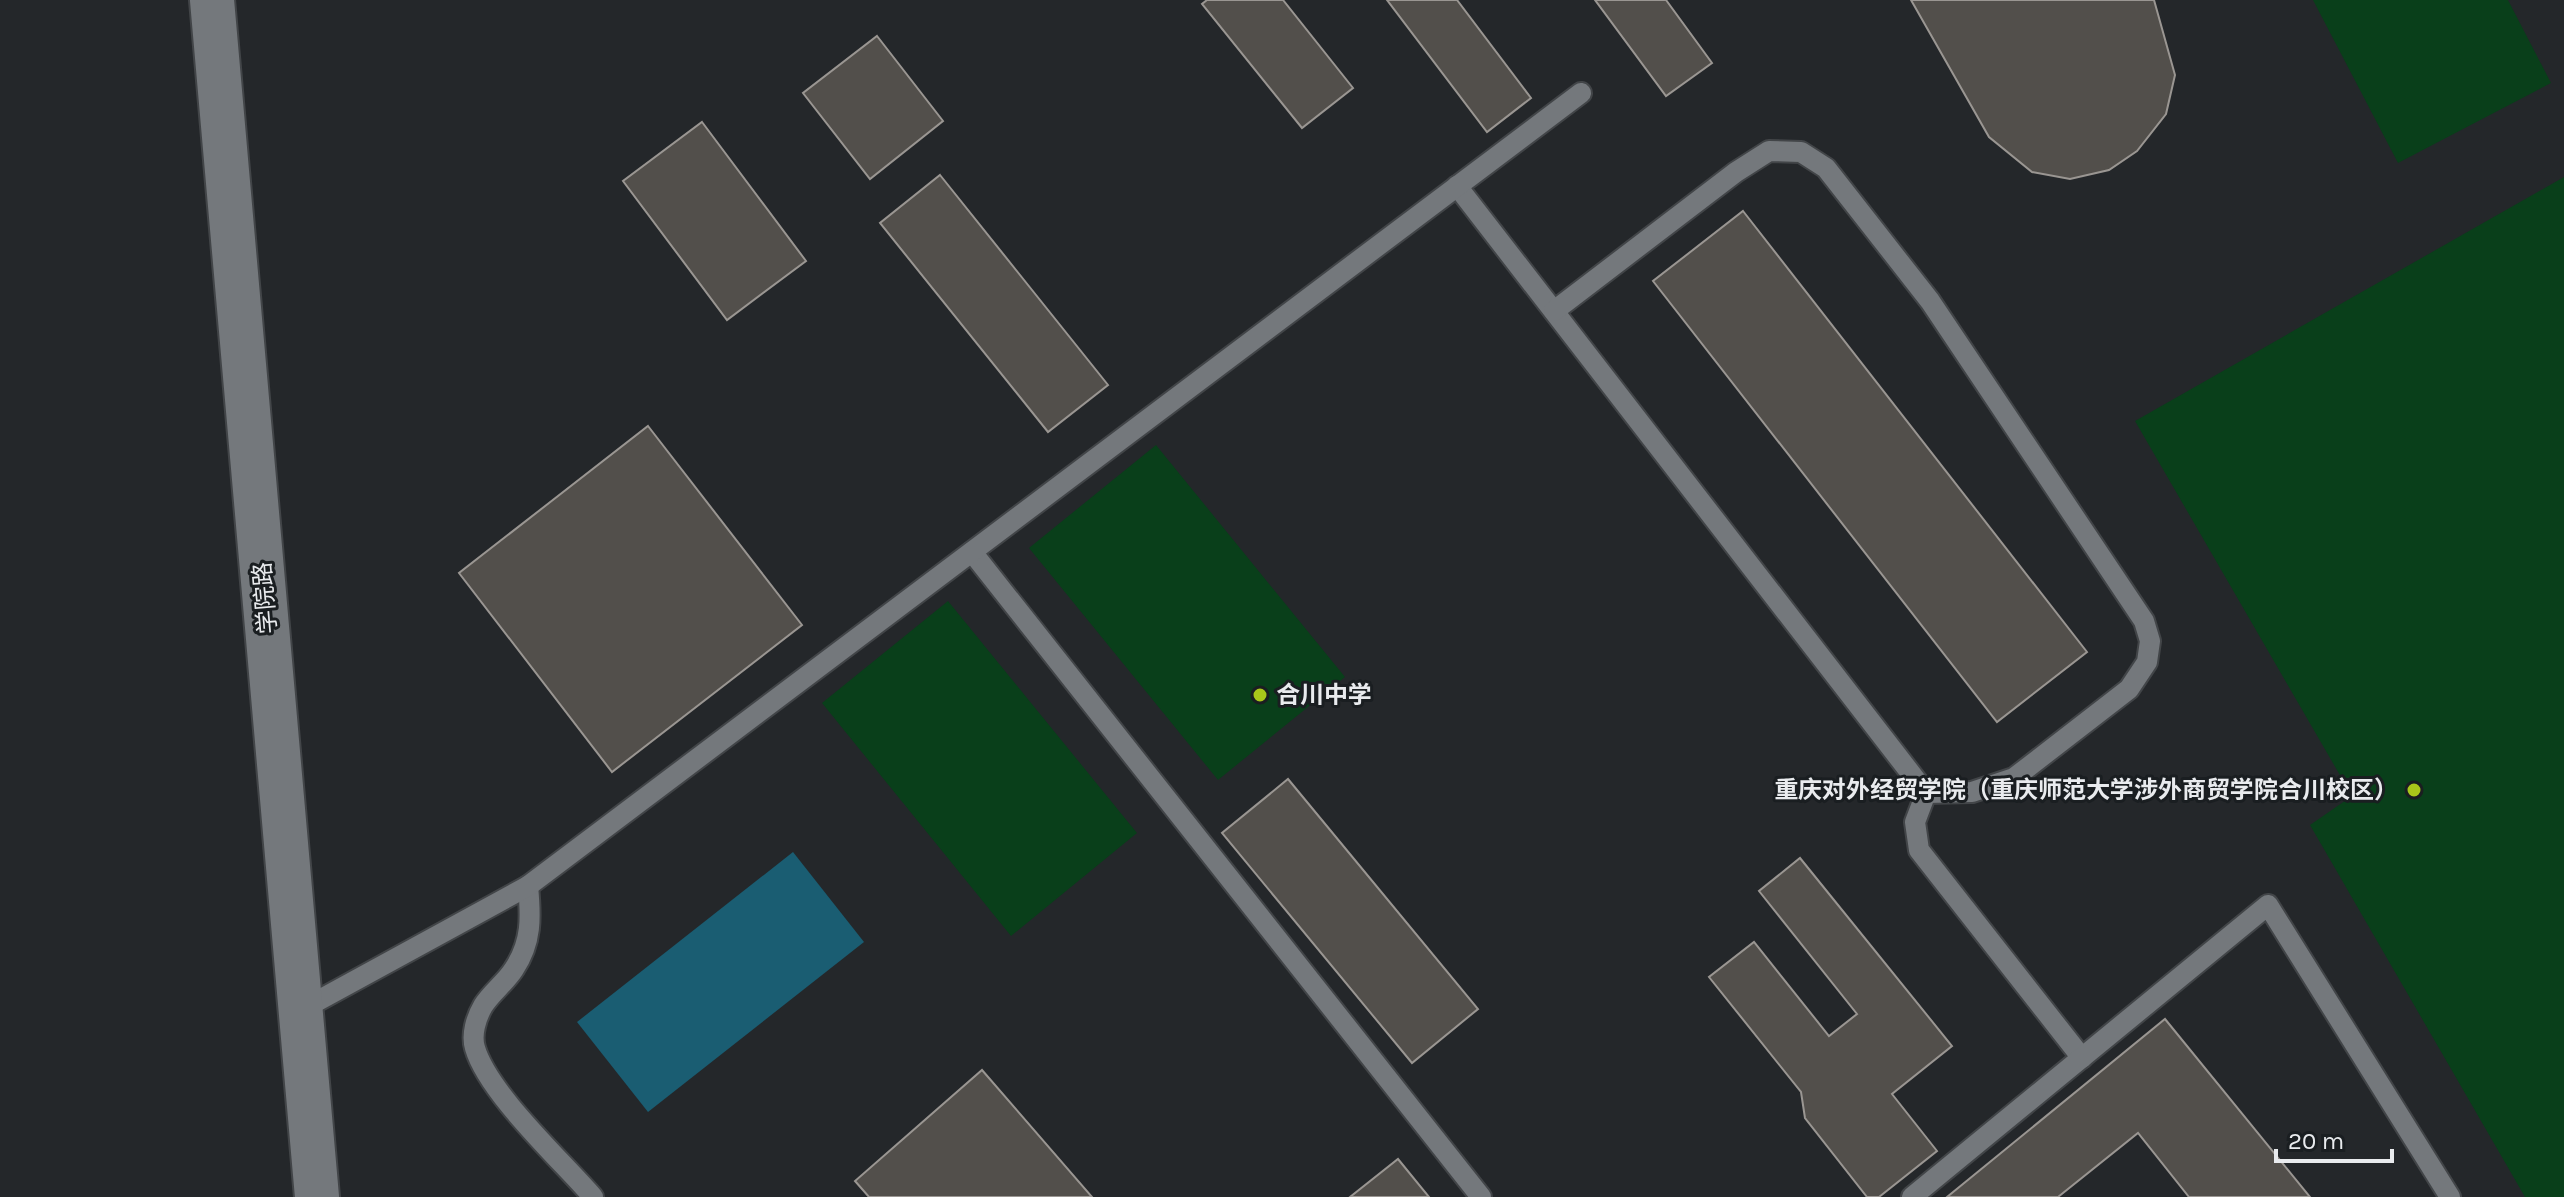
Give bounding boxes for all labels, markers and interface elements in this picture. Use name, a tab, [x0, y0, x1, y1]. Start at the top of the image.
street label: 学院路	[248, 561, 282, 635]
place label: 合川中学	[1276, 681, 1372, 709]
marker: 合川中学	[1251, 686, 1269, 704]
place label: 重庆对外经贸学院（重庆师范大学涉外商贸学院合川校区）	[1774, 776, 2398, 804]
marker: 重庆对外经贸学院（重庆师范大学涉外商贸学院合川校区）	[2405, 781, 2423, 799]
scale bar	[2276, 1113, 2392, 1163]
text: 20 m	[2288, 1127, 2344, 1155]

